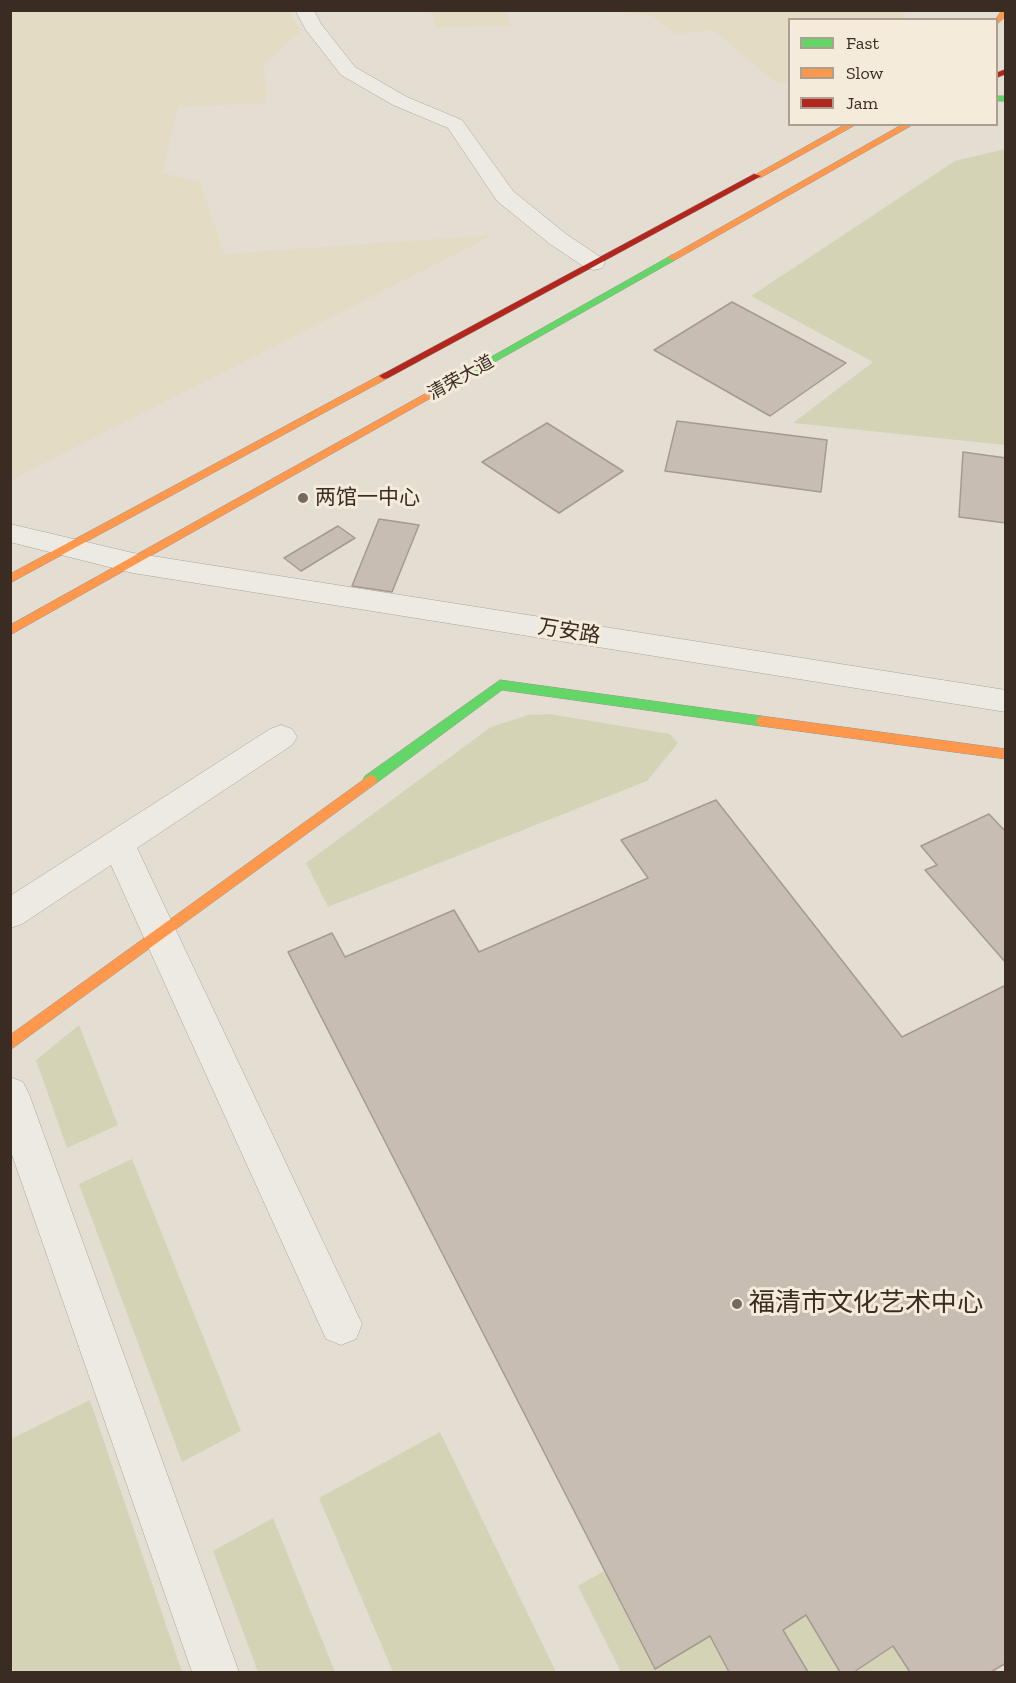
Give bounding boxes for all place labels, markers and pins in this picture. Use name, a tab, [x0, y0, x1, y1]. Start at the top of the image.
place label: 两馆一中心	[315, 485, 420, 511]
marker: 两馆一中心	[296, 491, 310, 505]
place label: 福清市文化艺术中心	[749, 1288, 983, 1320]
marker: 福清市文化艺术中心	[730, 1297, 744, 1311]

